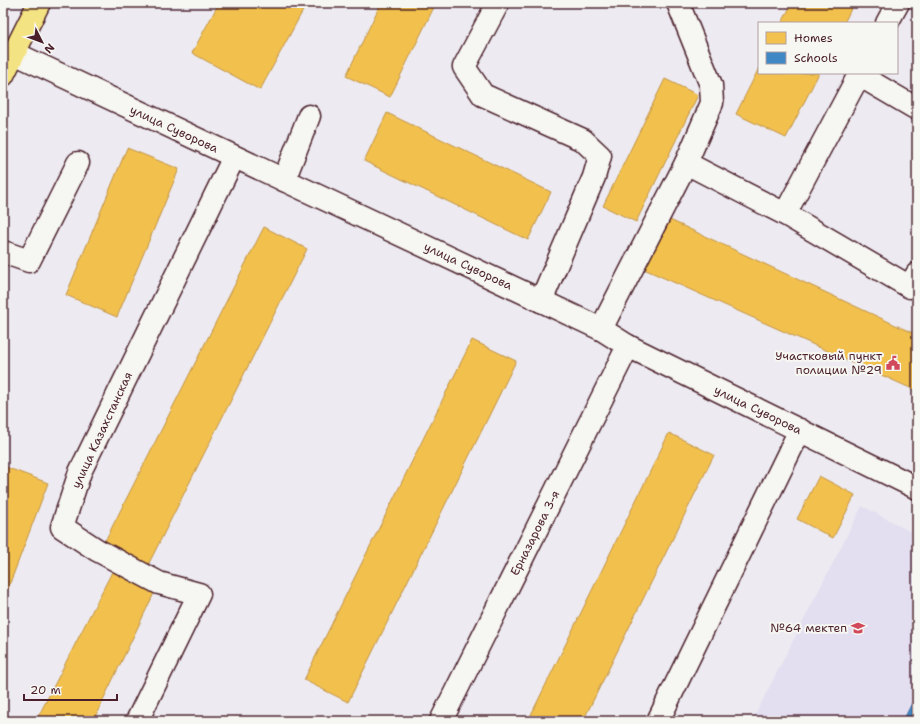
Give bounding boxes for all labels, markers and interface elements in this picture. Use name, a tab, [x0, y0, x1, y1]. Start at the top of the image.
north arrow	[22, 22, 62, 62]
legend	[758, 22, 898, 74]
text: Homes	[794, 30, 833, 46]
text: N	[40, 40, 58, 57]
text: Schools	[794, 50, 838, 66]
street label: улица Суворова	[127, 102, 221, 157]
street label: улица Суворова	[421, 239, 515, 294]
place label: Участковый пункт полиции №29	[775, 348, 883, 378]
public building icon: Участковый пункт полиции №29	[885, 355, 901, 371]
street label: улица Казахстанская	[68, 369, 136, 491]
street label: улица Суворова	[711, 382, 805, 438]
street label: Ерназарова 3-я	[507, 488, 563, 578]
place label: №64 мектеп	[770, 620, 847, 636]
school or university icon: №64 мектеп	[850, 620, 866, 636]
scale bar	[24, 676, 117, 702]
text: 20 m	[30, 682, 61, 698]

